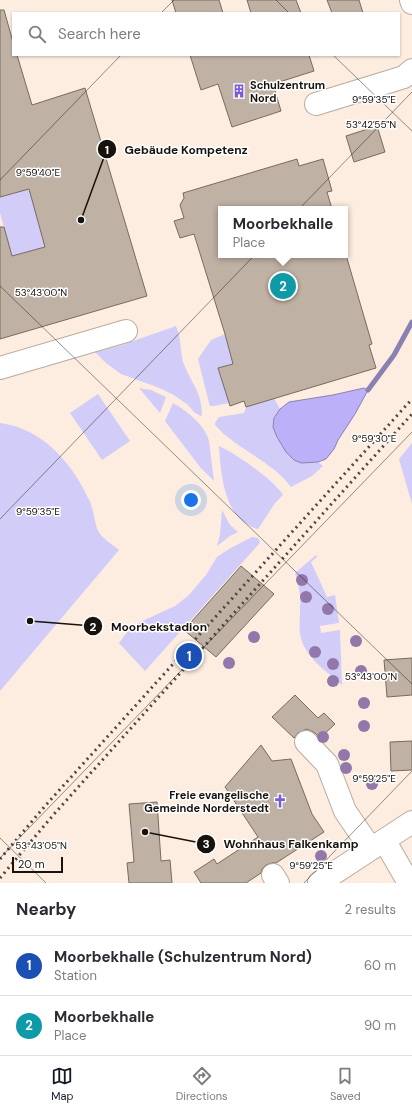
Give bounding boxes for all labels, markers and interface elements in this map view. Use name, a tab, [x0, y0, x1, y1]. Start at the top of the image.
search box	[12, 12, 400, 56]
icon: search	[26, 23, 48, 45]
text: Search here	[58, 24, 141, 44]
place label: Schulzentrum Nord	[250, 78, 325, 105]
building icon: Schulzentrum Nord	[231, 83, 247, 99]
text: 9°59'35"E	[352, 93, 396, 106]
text: 53°42'55"N	[346, 118, 396, 131]
callout: Gebäude Kompetenz	[97, 137, 256, 161]
text: 1	[105, 142, 109, 158]
text: Gebäude Kompetenz	[124, 142, 248, 158]
text: 9°59'40"E	[16, 166, 61, 179]
popup	[218, 206, 348, 258]
text: Moorbekhalle	[233, 214, 333, 234]
text: Place	[233, 234, 265, 251]
pin: 2	[270, 271, 296, 301]
text: 53°43'00"N	[15, 286, 67, 299]
text: 9°59'30"E	[352, 432, 397, 445]
your location	[181, 490, 201, 510]
text: 9°59'35"E	[16, 505, 60, 518]
callout: Moorbekstadion	[83, 614, 215, 638]
text: 2	[90, 619, 97, 635]
text: Moorbekstadion	[111, 619, 207, 635]
pin: 1	[176, 641, 202, 671]
text: 53°43'00"N	[345, 670, 397, 683]
text: 9°59'25"E	[352, 772, 396, 785]
place label: Freie evangelische Gemeinde Norderstedt	[144, 788, 269, 815]
church icon: Freie evangelische Gemeinde Norderstedt	[272, 793, 288, 809]
callout: Wohnhaus Falkenkamp	[196, 832, 367, 856]
text: 3	[202, 836, 210, 852]
text: Wohnhaus Falkenkamp	[223, 836, 359, 852]
text: 53°43'05"N	[15, 839, 67, 852]
scale bar	[12, 855, 63, 874]
text: 20 m	[18, 857, 44, 871]
text: 9°59'25"E	[289, 859, 333, 872]
text: Nearby	[16, 898, 76, 920]
text: 2 results	[345, 901, 396, 918]
text: Moorbekhalle (Schulzentrum Nord)	[54, 947, 312, 967]
text: 1	[27, 957, 31, 974]
text: 60 m	[364, 957, 396, 974]
text: Station	[54, 967, 97, 984]
text: Moorbekhalle	[54, 1007, 154, 1027]
text: 2	[25, 1017, 33, 1034]
text: 90 m	[364, 1017, 396, 1034]
text: Place	[54, 1027, 86, 1044]
tab: Map	[51, 1065, 73, 1103]
tab: Directions	[176, 1065, 228, 1103]
tab: Saved	[330, 1065, 361, 1103]

